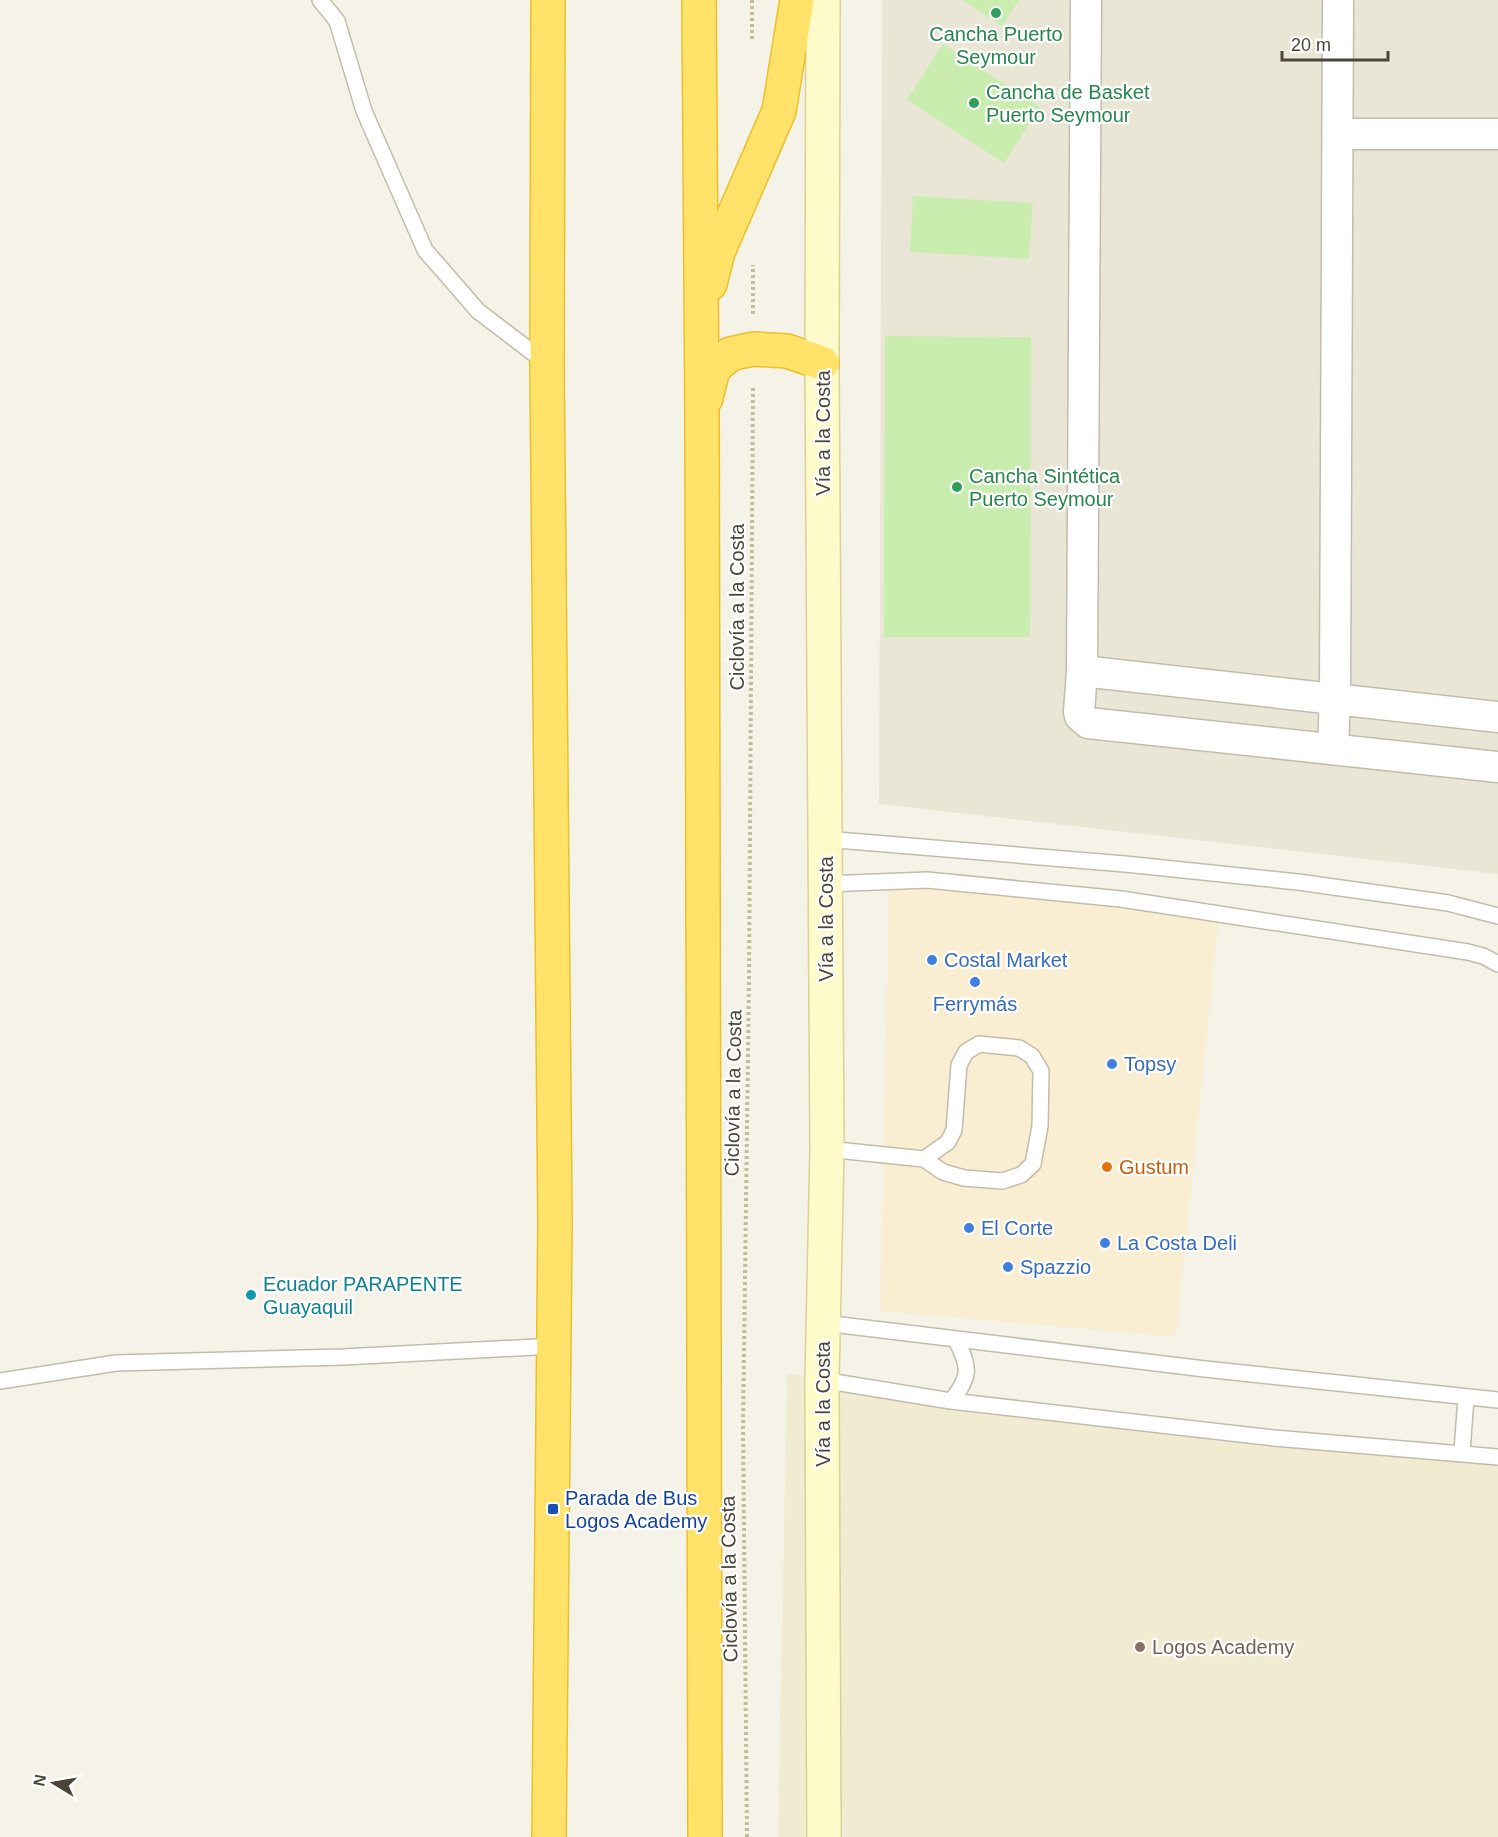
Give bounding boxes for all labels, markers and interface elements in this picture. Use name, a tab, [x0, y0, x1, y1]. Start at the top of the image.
marker: Cancha Puerto Seymour	[989, 6, 1003, 20]
place label: Cancha Puerto Seymour	[929, 23, 1063, 68]
scale bar	[1282, 24, 1388, 62]
text: 20 m	[1291, 35, 1331, 55]
place label: Cancha de Basket Puerto Seymour	[986, 81, 1150, 126]
marker: Cancha de Basket Puerto Seymour	[967, 96, 981, 110]
street label: Vía a la Costa	[812, 369, 834, 496]
place label: Cancha Sintética Puerto Seymour	[969, 465, 1121, 510]
marker: Cancha Sintética Puerto Seymour	[950, 480, 964, 494]
street label: Ciclovía a la Costa	[726, 523, 748, 690]
street label: Vía a la Costa	[815, 855, 837, 982]
place label: Costal Market	[944, 949, 1068, 971]
marker: Costal Market	[925, 953, 939, 967]
marker: Ferrymás	[968, 975, 982, 989]
place label: Ferrymás	[933, 993, 1017, 1015]
street label: Ciclovía a la Costa	[721, 1009, 745, 1177]
place label: Topsy	[1124, 1053, 1176, 1075]
marker: Topsy	[1105, 1057, 1119, 1071]
place label: Gustum	[1119, 1156, 1189, 1178]
marker: Gustum	[1100, 1160, 1114, 1174]
place label: El Corte	[981, 1217, 1053, 1239]
marker: El Corte	[962, 1221, 976, 1235]
place label: La Costa Deli	[1117, 1232, 1237, 1254]
marker: La Costa Deli	[1098, 1236, 1112, 1250]
place label: Spazzio	[1020, 1256, 1091, 1278]
marker: Spazzio	[1001, 1260, 1015, 1274]
place label: Ecuador PARAPENTE Guayaquil	[263, 1273, 463, 1318]
marker: Ecuador PARAPENTE Guayaquil	[244, 1288, 258, 1302]
street label: Vía a la Costa	[812, 1340, 834, 1467]
place label: Parada de Bus Logos Academy	[565, 1487, 707, 1532]
street label: Ciclovía a la Costa	[717, 1495, 741, 1663]
marker: Parada de Bus Logos Academy	[546, 1502, 560, 1516]
place label: Logos Academy	[1152, 1636, 1294, 1658]
marker: Logos Academy	[1133, 1640, 1147, 1654]
north arrow	[24, 1753, 84, 1813]
text: N	[30, 1773, 49, 1788]

